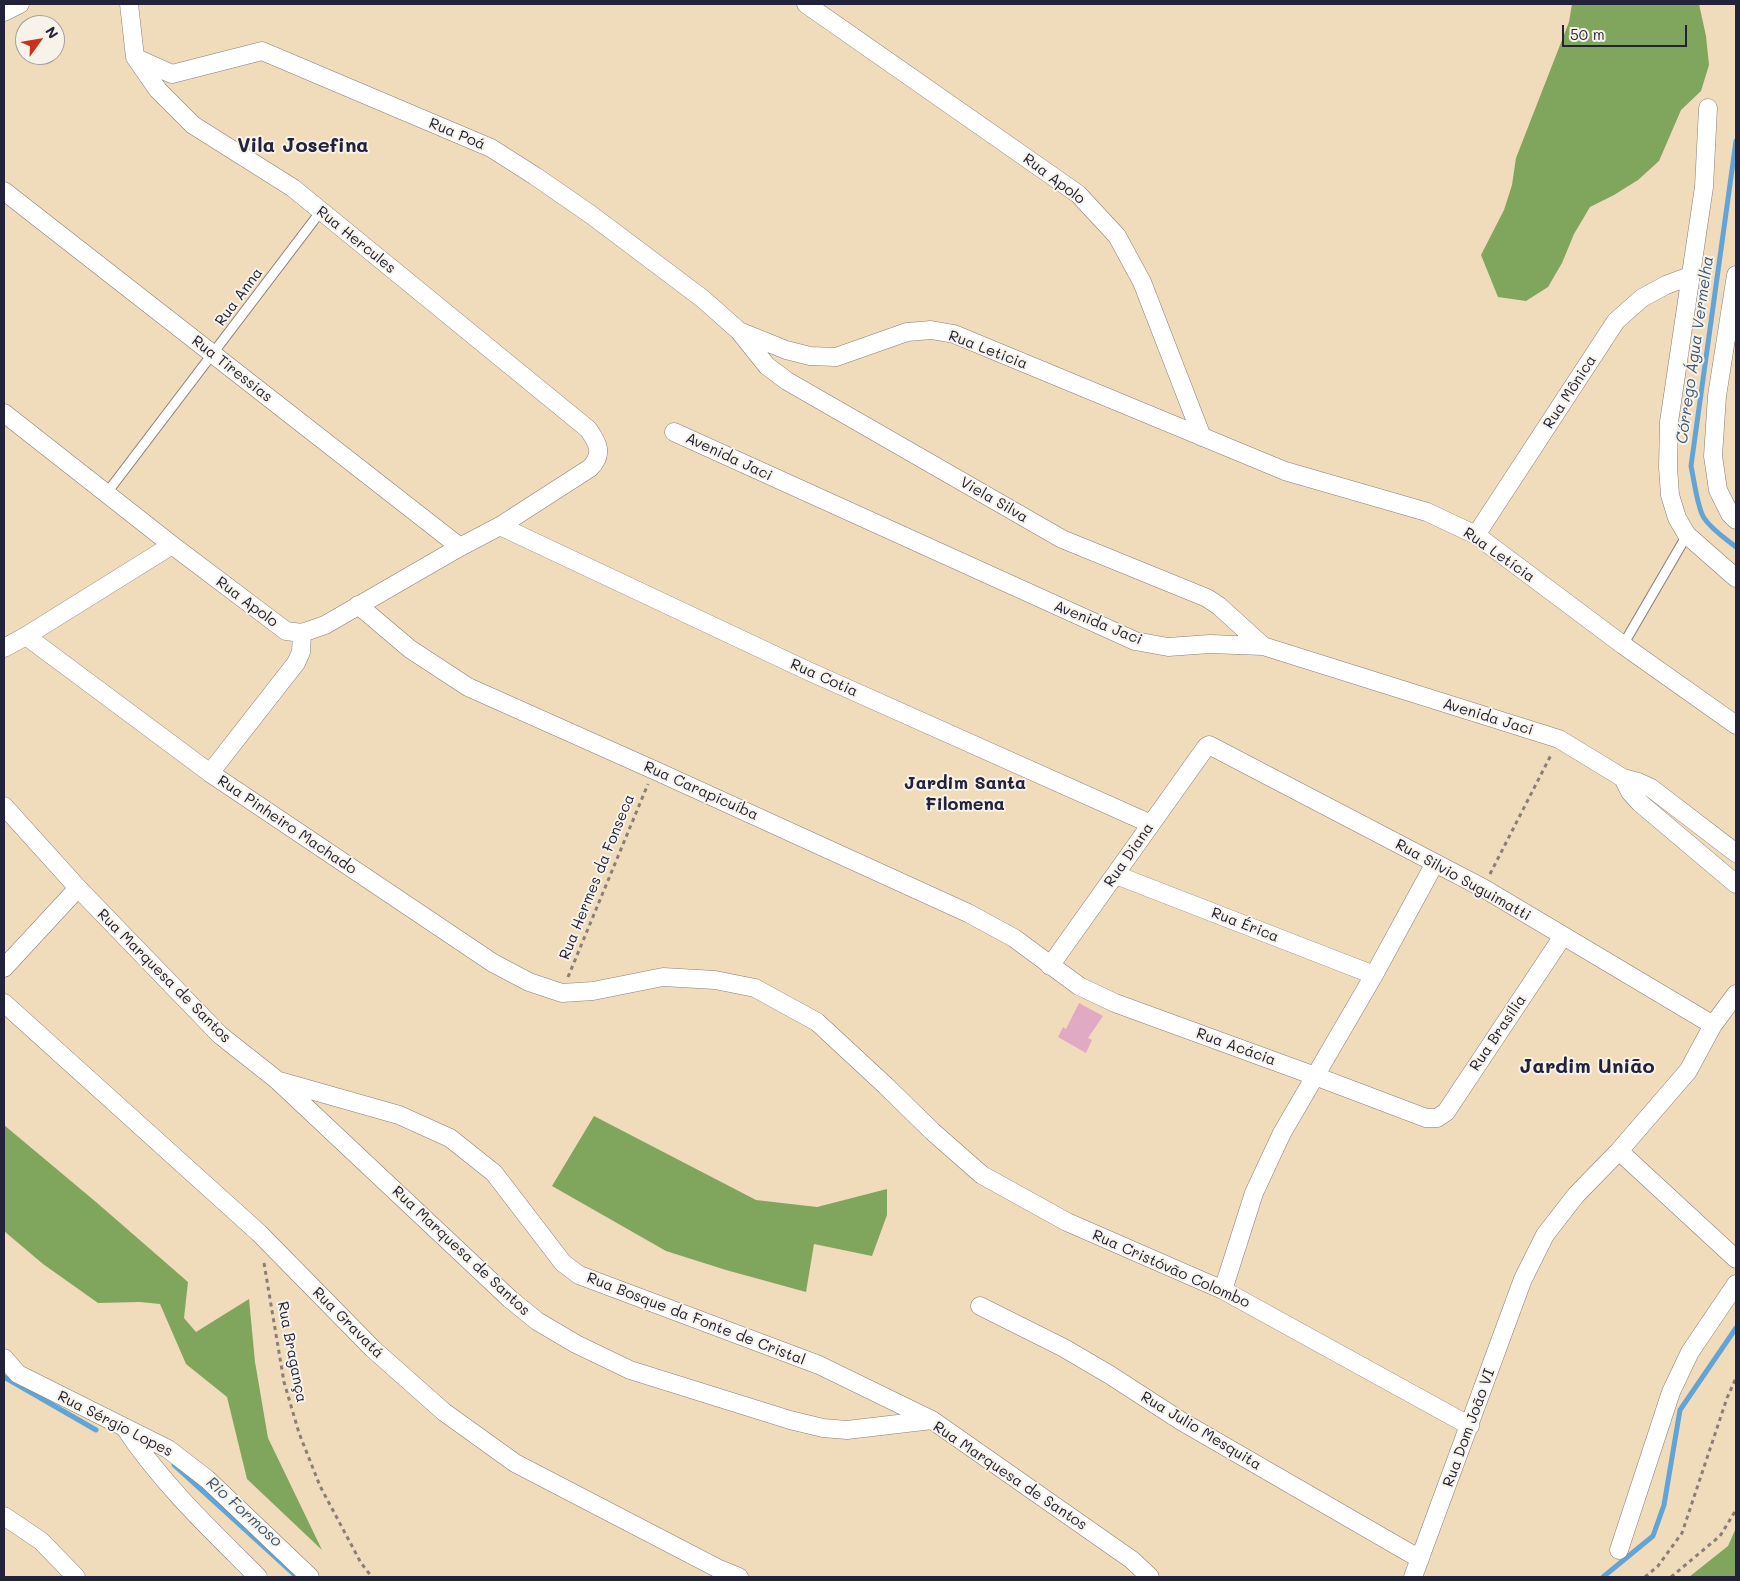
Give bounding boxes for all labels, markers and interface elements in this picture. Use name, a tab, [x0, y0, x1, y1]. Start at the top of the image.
north arrow	[15, 15, 65, 65]
scale bar	[1565, 15, 1690, 47]
text: N	[41, 23, 63, 42]
text: 50 m	[1570, 24, 1605, 44]
street label: Rua Poá	[426, 114, 488, 154]
district label: Vila Josefina	[237, 134, 369, 158]
street label: Rua Apolo	[1019, 150, 1089, 208]
street label: Rua Hercules	[313, 203, 399, 277]
water label: Córrego Água Vermelha	[1672, 255, 1718, 445]
street label: Rua Anna	[211, 264, 267, 330]
street label: Rua Leticia	[946, 327, 1030, 373]
street label: Rua Tiressias	[188, 332, 276, 406]
street label: Rua Mônica	[1540, 352, 1600, 432]
street label: Avenida Jaci	[683, 429, 775, 485]
street label: Viela Silva	[957, 473, 1031, 527]
street label: Rua Letícia	[1460, 524, 1538, 586]
street label: Rua Apolo	[212, 573, 282, 631]
street label: Avenida Jaci	[1051, 597, 1145, 649]
street label: Rua Cotia	[787, 655, 861, 701]
street label: Avenida Jaci	[1441, 695, 1535, 739]
street label: Rua Carapicuíba	[641, 758, 761, 824]
street label: Rua Pinheiro Machado	[214, 772, 360, 878]
district label: Jardim Santa Filomena	[904, 772, 1026, 814]
street label: Rua Hermes da Fonseca	[556, 792, 638, 962]
street label: Rua Diana	[1100, 820, 1158, 890]
street label: Rua Silvio Suguimatti	[1392, 835, 1534, 925]
street label: Rua Érica	[1209, 904, 1281, 946]
street label: Rua Marquesa de Santos	[93, 905, 235, 1047]
street label: Rua Brasília	[1466, 992, 1530, 1074]
street label: Rua Acácia	[1194, 1024, 1278, 1070]
district label: Jardim União	[1519, 1055, 1655, 1079]
street label: Rua Marquesa de Santos	[388, 1182, 534, 1320]
street label: Rua Cristóvão Colombo	[1089, 1226, 1253, 1312]
street label: Rua Bosque da Fonte de Cristal	[584, 1269, 808, 1369]
street label: Rua Gravatá	[309, 1284, 387, 1362]
street label: Rua Bragança	[273, 1300, 311, 1404]
street label: Rua Dom João VI	[1439, 1367, 1499, 1489]
street label: Rua Sérgio Lopes	[54, 1387, 176, 1461]
street label: Rua Julio Mesquita	[1138, 1388, 1264, 1474]
street label: Rua Marquesa de Santos	[930, 1418, 1090, 1534]
water label: Rio Formoso	[202, 1473, 286, 1551]

